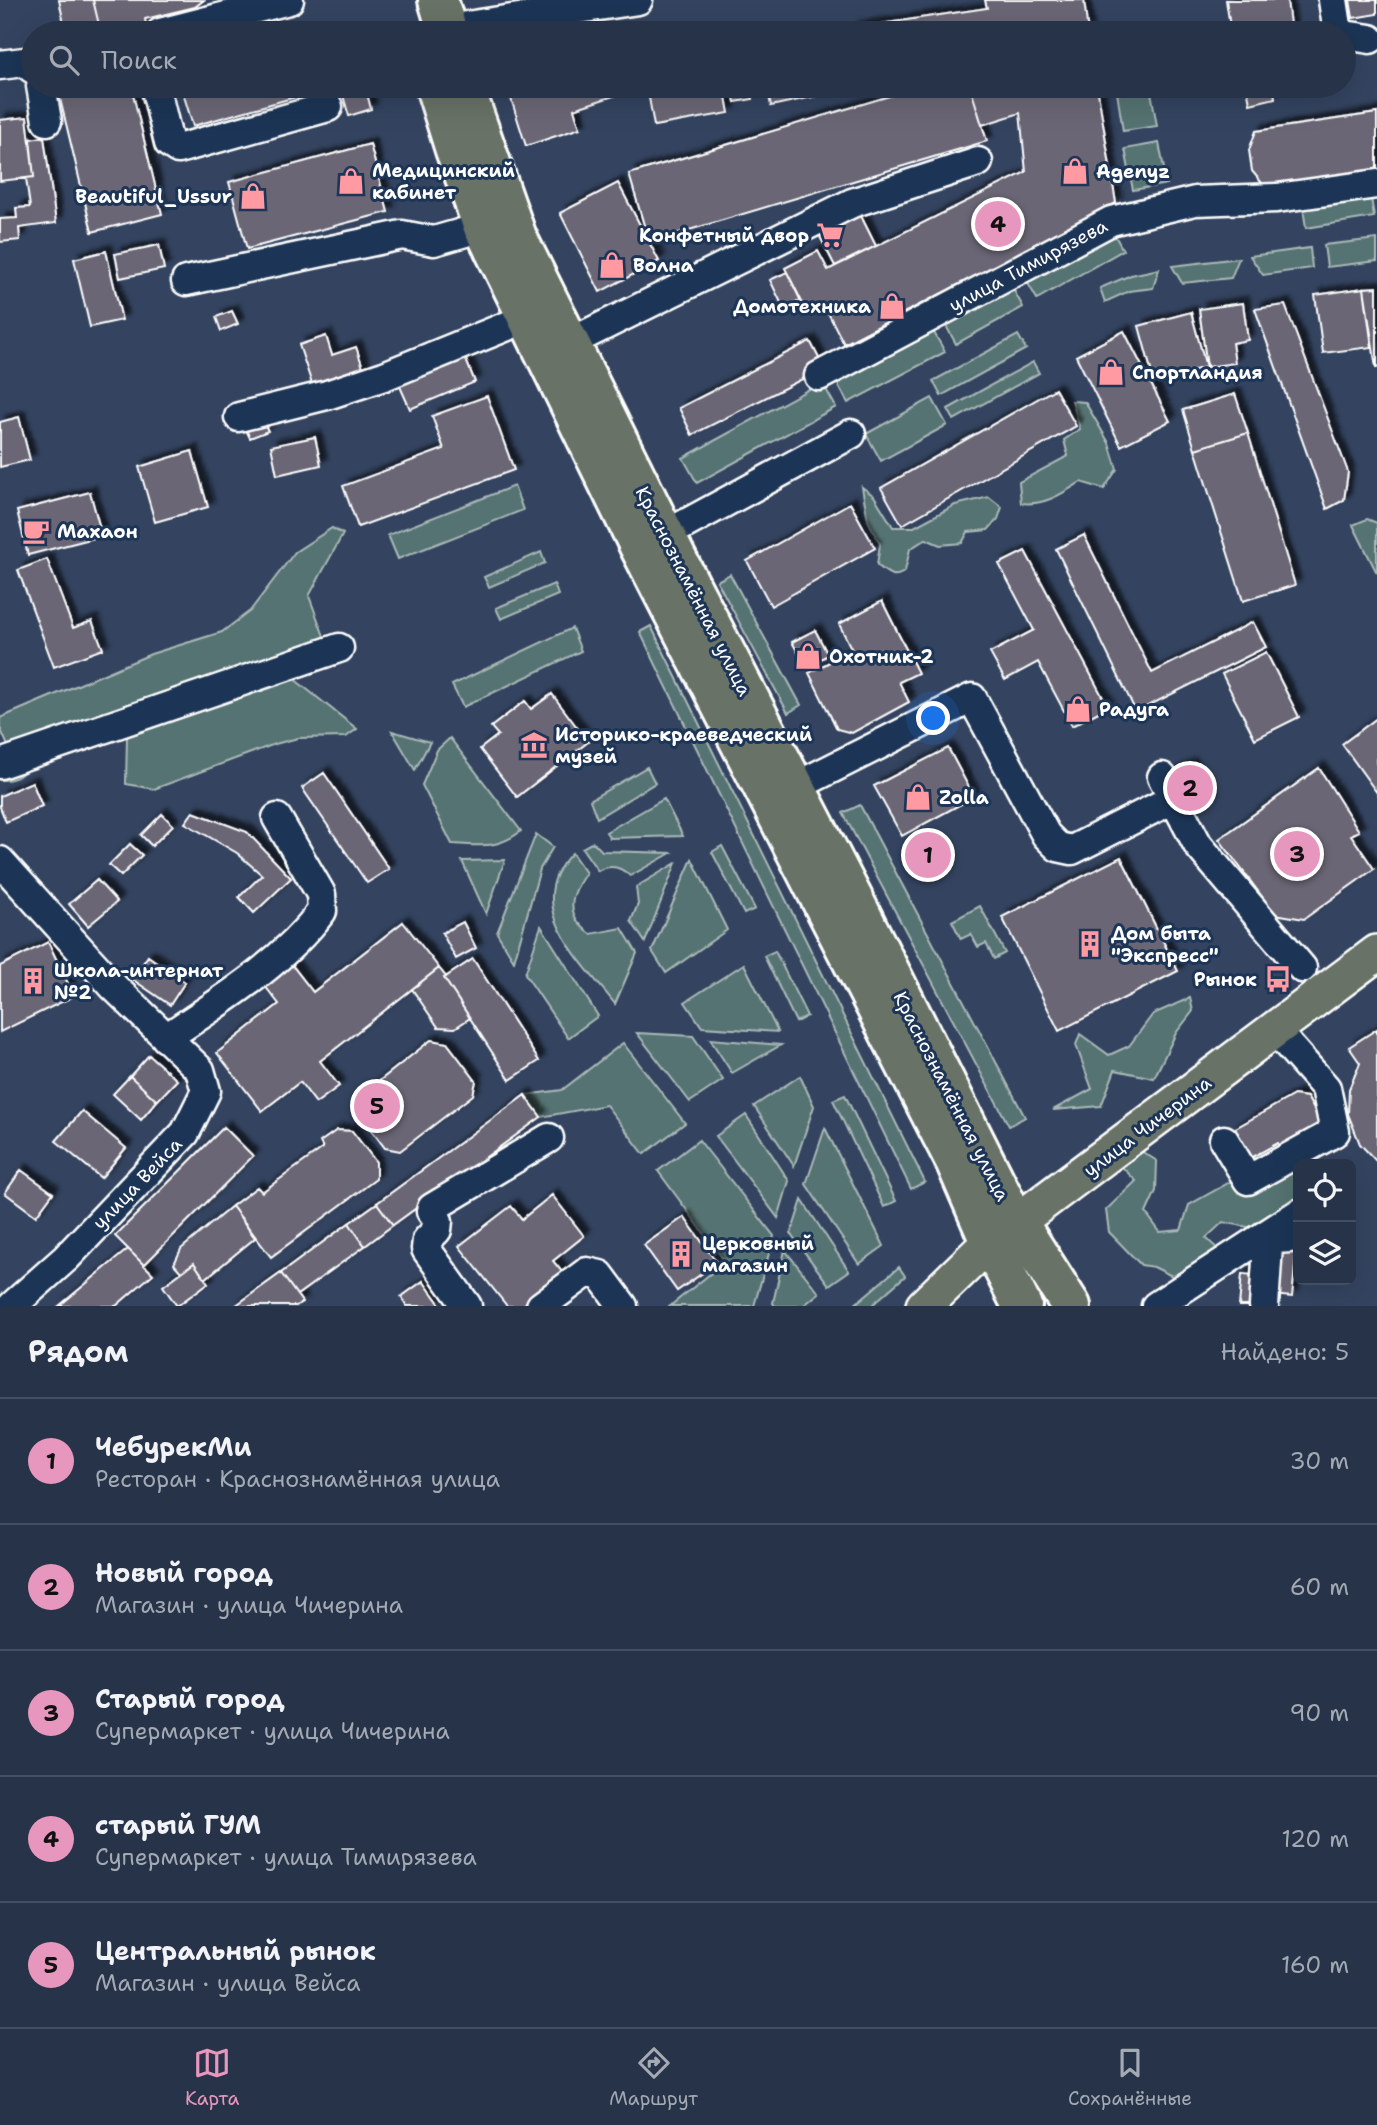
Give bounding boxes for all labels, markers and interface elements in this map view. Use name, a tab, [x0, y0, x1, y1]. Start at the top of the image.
search box	[21, 21, 1356, 98]
icon: search	[45, 41, 83, 79]
text: Поиск	[101, 42, 177, 77]
shop icon: Agenyz	[1060, 156, 1090, 186]
place label: Медицинский кабинет	[372, 158, 515, 205]
place label: Agenyz	[1096, 159, 1170, 184]
shop icon: Медицинский кабинет	[336, 166, 366, 196]
shop icon: Beautiful_Ussur	[238, 181, 268, 211]
place label: Beautiful_Ussur	[75, 184, 232, 209]
pin: 4	[975, 198, 1021, 250]
street label: улица Тимирязева	[945, 213, 1112, 318]
supermarket icon: Конфетный двор	[815, 220, 845, 250]
place label: Конфетный двор	[639, 223, 809, 248]
shop icon: Волна	[597, 250, 627, 280]
place label: Волна	[633, 253, 694, 278]
shop icon: Домотехника	[877, 291, 907, 321]
place label: Домотехника	[733, 294, 871, 319]
shop icon: Спортландия	[1096, 357, 1126, 387]
place label: Спортландия	[1132, 360, 1263, 385]
street label: Краснознамённая улица	[630, 482, 757, 700]
cafe icon: Махаон	[21, 516, 51, 546]
place label: Махаон	[57, 519, 138, 544]
shop icon: Охотник-2	[793, 641, 823, 671]
place label: Охотник-2	[829, 644, 933, 669]
shop icon: Радуга	[1063, 694, 1093, 724]
place label: Радуга	[1099, 697, 1169, 722]
your location	[916, 701, 950, 735]
place label: Историко-краеведческий музей	[555, 722, 812, 769]
museum icon: Историко-краеведческий музей	[519, 730, 549, 760]
pin: 2	[1167, 762, 1213, 814]
shop icon: Zolla	[903, 782, 933, 812]
place label: Zolla	[939, 785, 989, 810]
pin: 3	[1274, 828, 1320, 880]
pin: 1	[905, 829, 951, 881]
place label: Дом быта "Экспресс"	[1111, 921, 1219, 968]
building icon: Дом быта "Экспресс"	[1075, 929, 1105, 959]
place label: Школа-интернат №2	[54, 958, 224, 1005]
bus stop icon: Рынок	[1263, 964, 1293, 994]
building icon: Школа-интернат №2	[18, 966, 48, 996]
place label: Рынок	[1194, 967, 1257, 992]
street label: Краснознамённая улица	[888, 987, 1015, 1205]
street label: улица Чичерина	[1078, 1070, 1216, 1183]
pin: 5	[354, 1080, 400, 1132]
street label: улица Вейса	[87, 1132, 188, 1235]
map controls	[1293, 1159, 1356, 1285]
button: locate	[1293, 1159, 1356, 1222]
button: layers	[1293, 1222, 1356, 1285]
place label: Церковный магазин	[702, 1231, 814, 1278]
building icon: Церковный магазин	[666, 1239, 696, 1269]
text: Рядом	[28, 1331, 128, 1372]
text: Найдено: 5	[1221, 1337, 1349, 1367]
text: ЧебурекМи	[95, 1429, 251, 1464]
text: 1	[46, 1446, 56, 1476]
text: 30 m	[1290, 1446, 1349, 1476]
text: Ресторан · Краснознамённая улица	[95, 1464, 500, 1494]
text: Новый город	[95, 1555, 273, 1590]
text: 2	[43, 1572, 59, 1602]
text: 60 m	[1290, 1572, 1349, 1602]
text: Магазин · улица Чичерина	[95, 1590, 403, 1620]
text: Старый город	[95, 1681, 285, 1716]
text: 3	[43, 1698, 59, 1728]
text: 90 m	[1289, 1698, 1349, 1728]
text: Супермаркет · улица Чичерина	[95, 1716, 450, 1746]
text: старый ГУМ	[95, 1807, 261, 1842]
text: 4	[43, 1824, 59, 1854]
text: 120 m	[1281, 1824, 1349, 1854]
text: Супермаркет · улица Тимирязева	[95, 1842, 477, 1872]
text: Центральный рынок	[95, 1933, 376, 1968]
text: 5	[44, 1950, 58, 1980]
text: 160 m	[1281, 1950, 1349, 1980]
text: Магазин · улица Вейса	[95, 1968, 361, 1998]
tab: Карта	[185, 2044, 239, 2111]
tab: Маршрут	[609, 2044, 698, 2111]
tab: Сохранённые	[1068, 2044, 1192, 2111]

